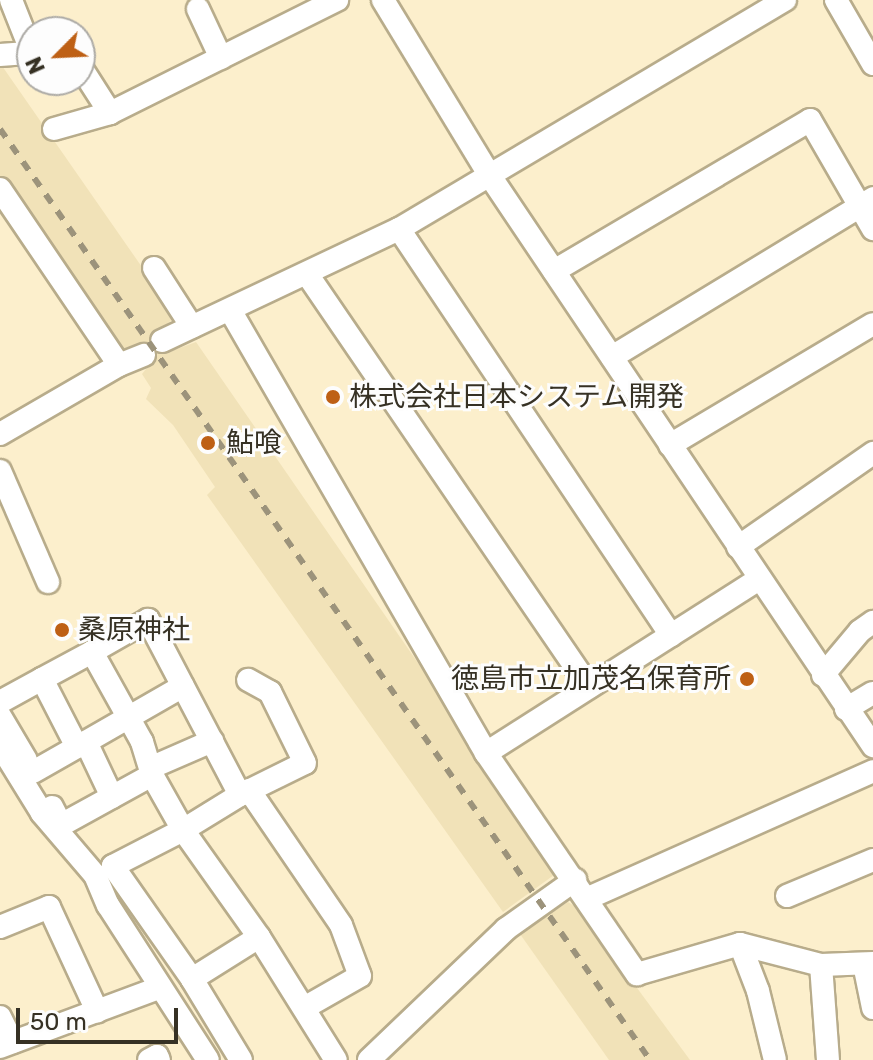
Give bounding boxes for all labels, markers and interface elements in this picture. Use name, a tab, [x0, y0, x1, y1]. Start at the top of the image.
north arrow	[16, 16, 96, 96]
text: N	[20, 52, 51, 78]
place label: 株式会社日本システム開発	[349, 380, 685, 414]
marker: 株式会社日本システム開発	[324, 388, 342, 406]
place label: 鮎喰	[226, 426, 282, 460]
marker: 鮎喰	[197, 432, 219, 454]
place label: 桑原神社	[78, 613, 190, 647]
marker: 桑原神社	[53, 621, 71, 639]
place label: 徳島市立加茂名保育所	[451, 662, 731, 696]
marker: 徳島市立加茂名保育所	[738, 670, 756, 688]
scale bar	[20, 992, 182, 1042]
text: 50 m	[30, 1008, 87, 1036]

